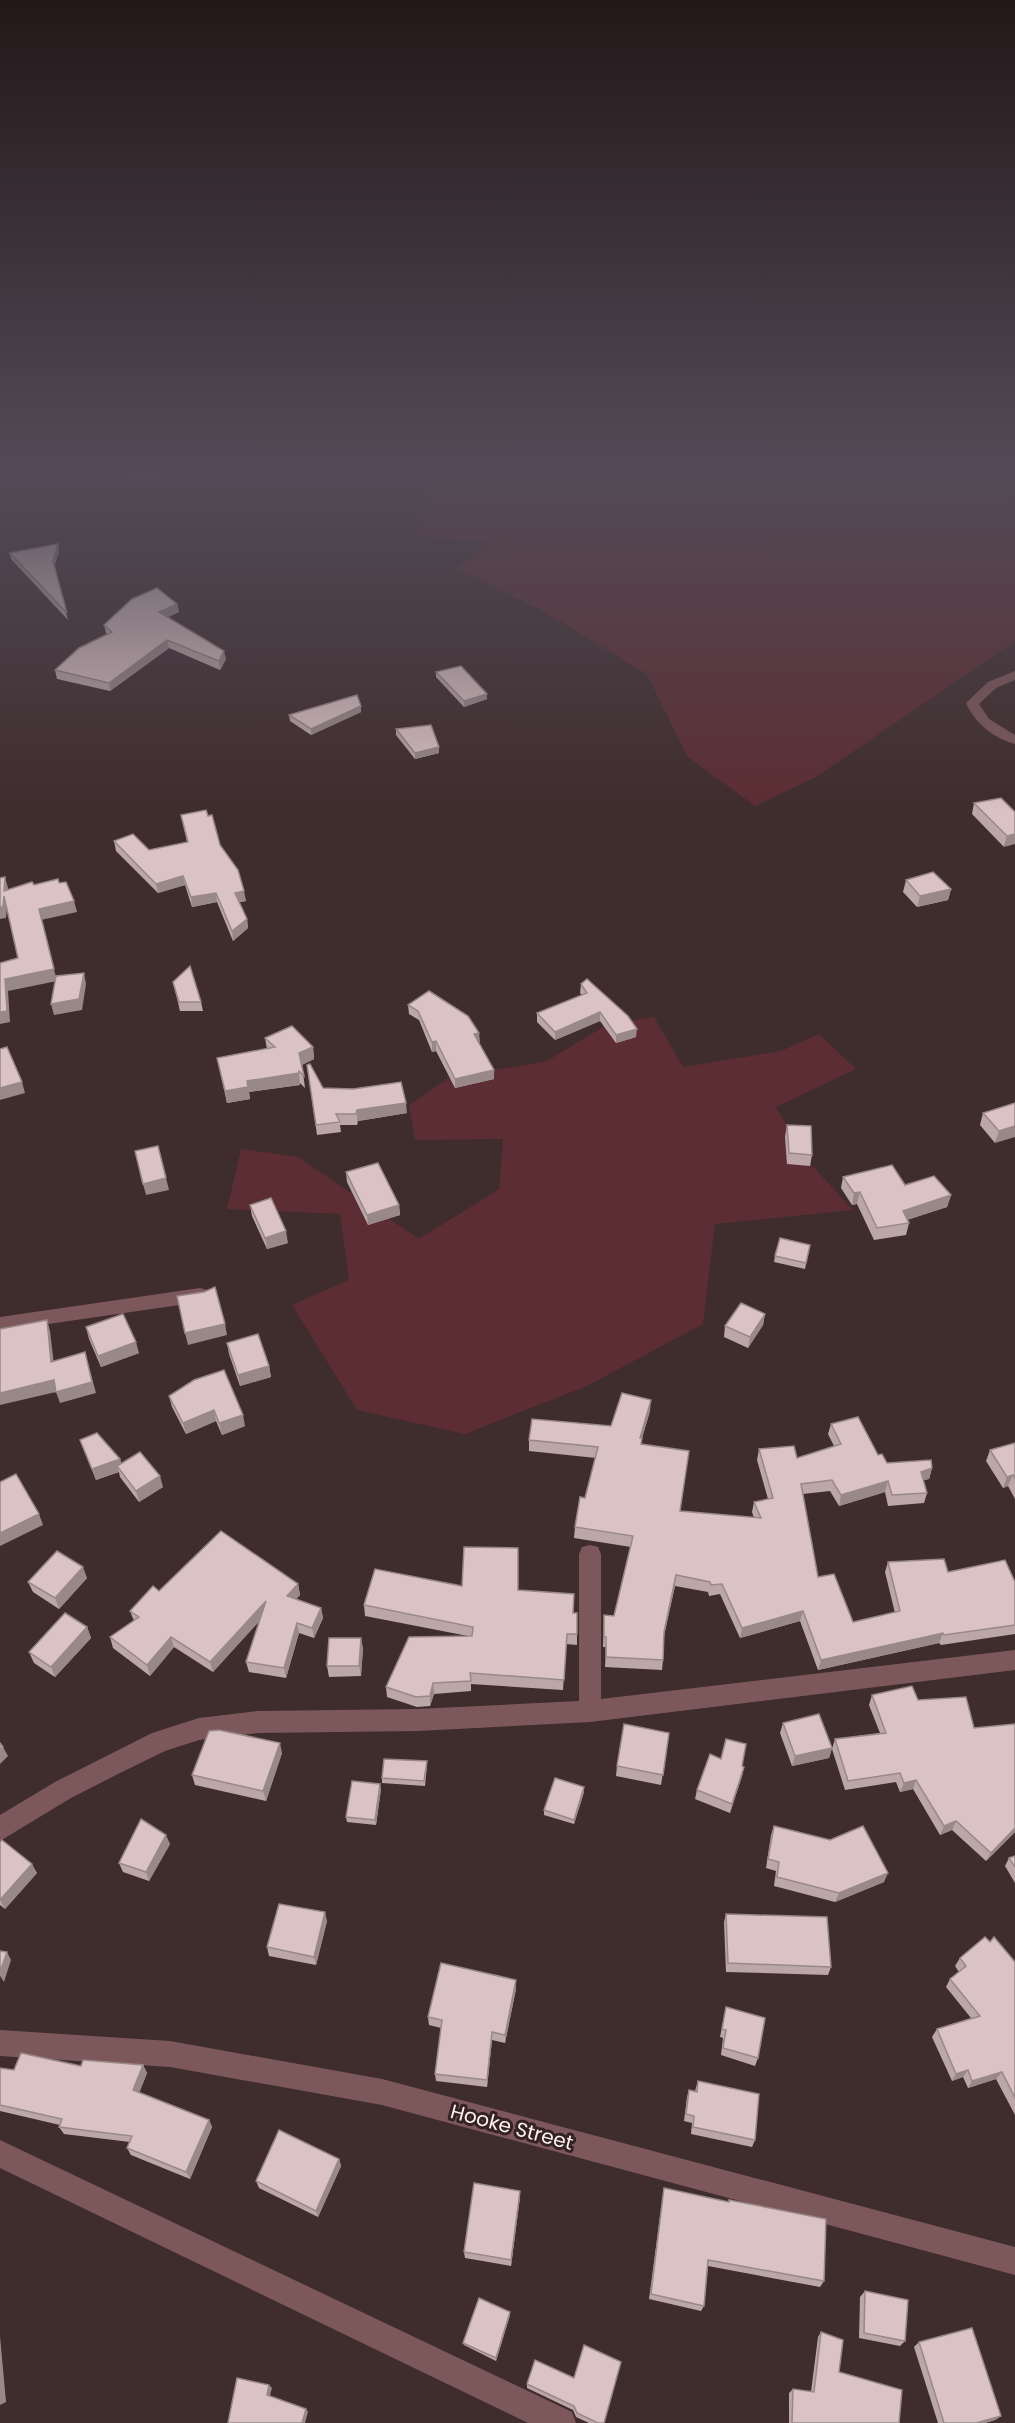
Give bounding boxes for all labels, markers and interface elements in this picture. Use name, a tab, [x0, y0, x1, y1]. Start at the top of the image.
street label: Hooke Street	[448, 2097, 576, 2157]

